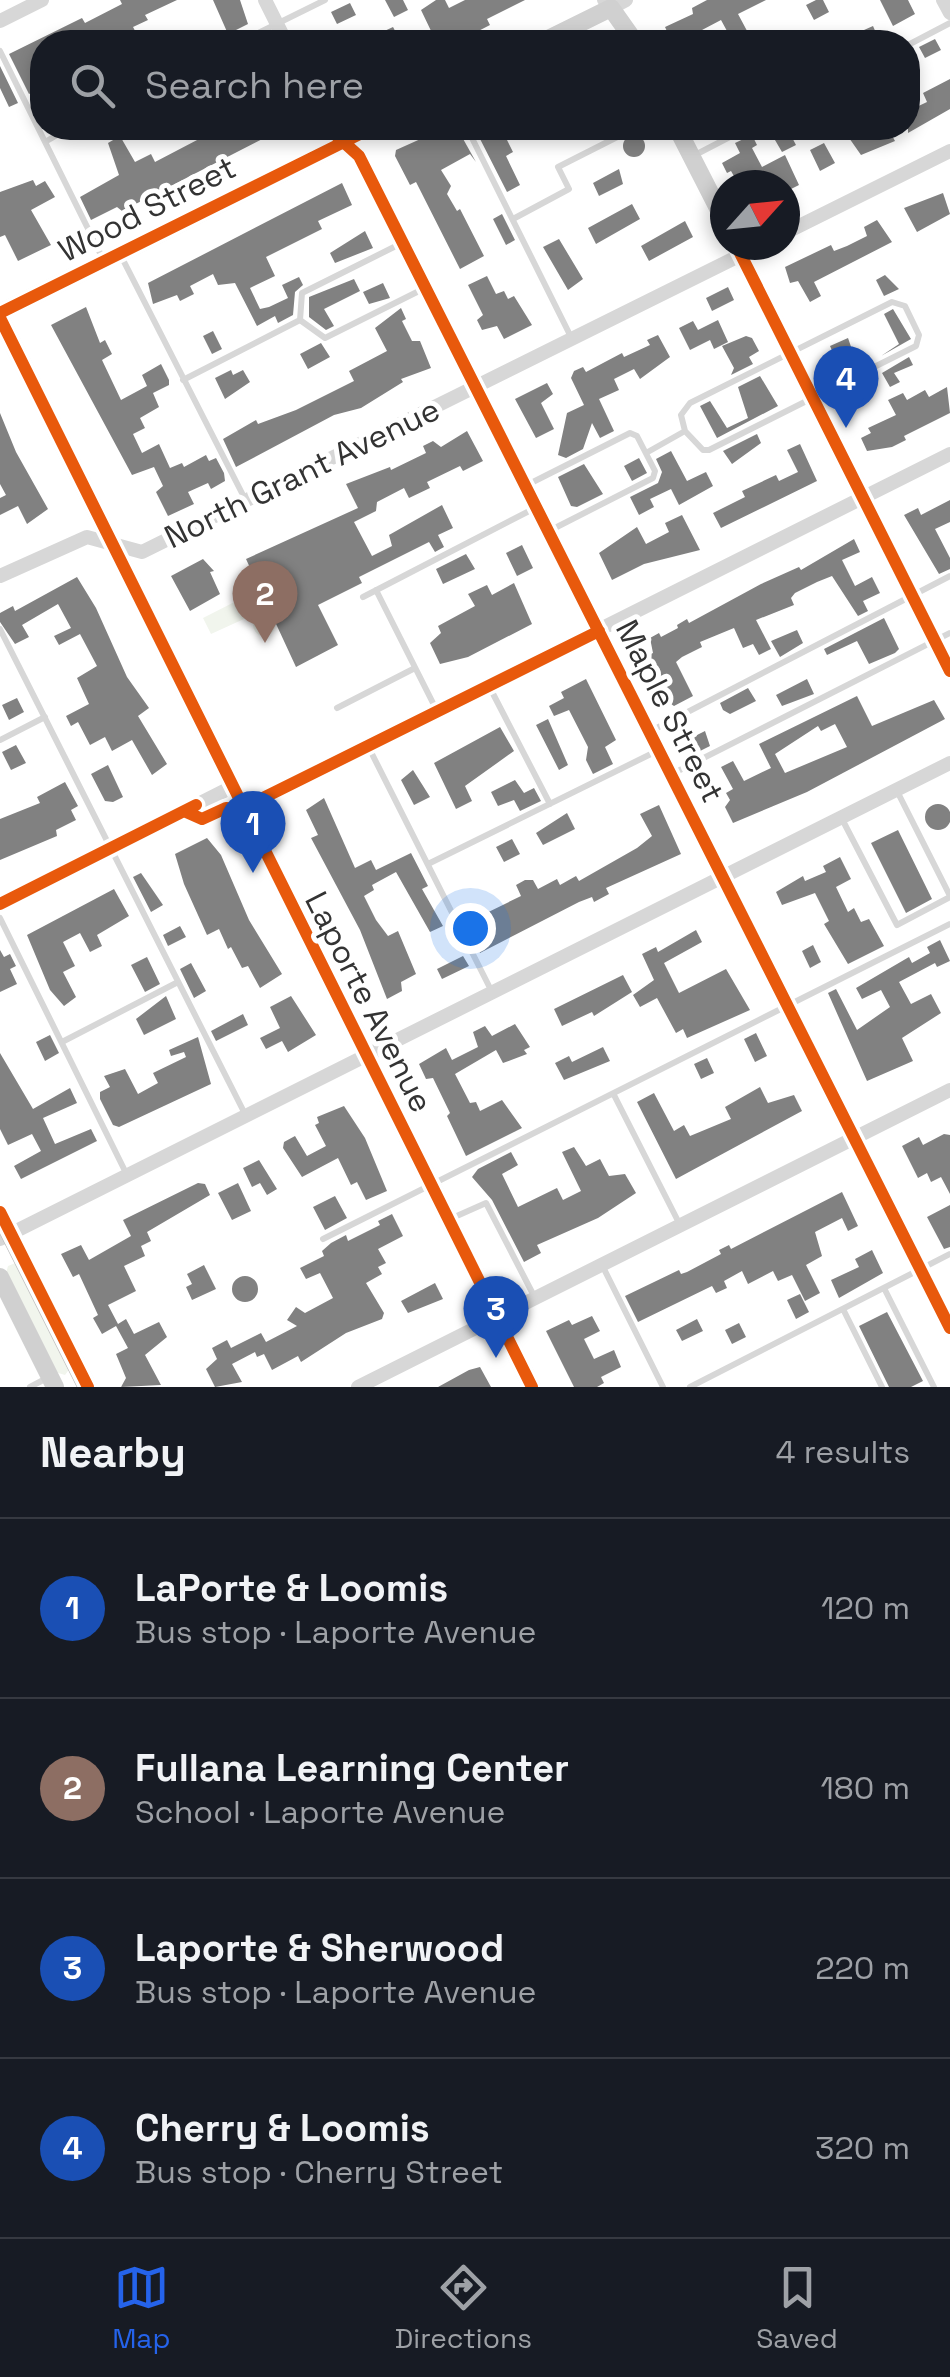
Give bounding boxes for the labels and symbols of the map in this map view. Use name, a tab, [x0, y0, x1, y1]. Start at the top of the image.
street label: Wood Street	[52, 147, 242, 271]
north arrow	[710, 170, 800, 260]
pin: 4	[814, 346, 878, 428]
street label: North Grant Avenue	[158, 389, 446, 557]
pin: 2	[232, 560, 298, 643]
street label: Maple Street	[607, 613, 733, 809]
pin: 1	[220, 790, 286, 873]
street label: Laporte Avenue	[296, 885, 442, 1119]
your location	[445, 903, 496, 954]
pin: 3	[464, 1276, 528, 1358]

